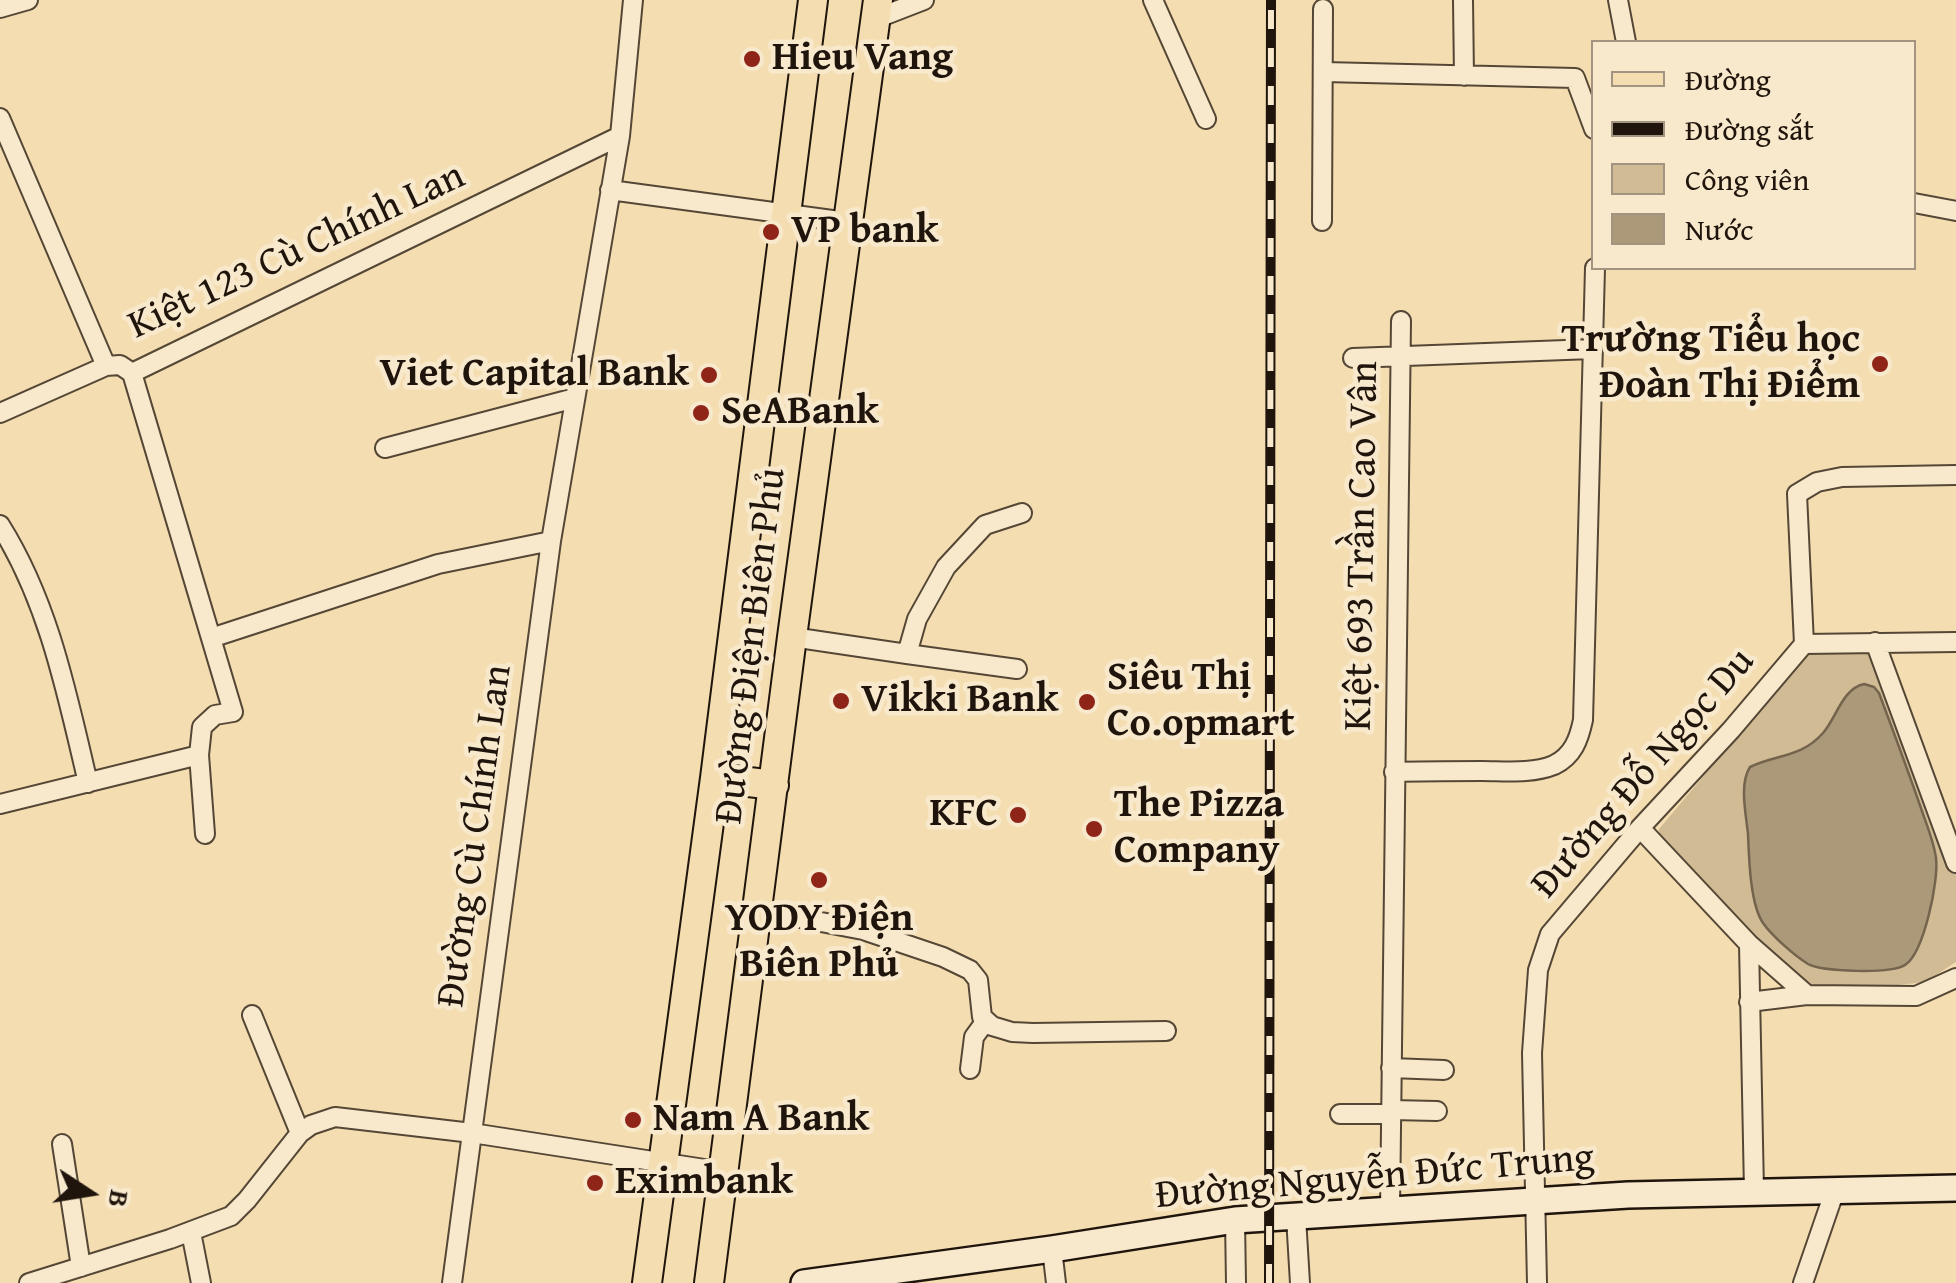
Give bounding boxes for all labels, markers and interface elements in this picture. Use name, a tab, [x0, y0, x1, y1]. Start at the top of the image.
place label: Hieu Vang	[772, 35, 953, 83]
legend	[1591, 40, 1916, 270]
marker: Hieu Vang	[741, 48, 763, 70]
text: Đường	[1685, 57, 1771, 101]
text: Đường sắt	[1685, 107, 1814, 151]
street label: Kiệt 123 Cù Chính Lan	[121, 153, 473, 351]
text: Công viên	[1685, 157, 1809, 201]
text: Nước	[1685, 207, 1754, 251]
place label: VP bank	[791, 208, 939, 256]
marker: VP bank	[760, 221, 782, 243]
place label: Trường Tiểu học Đoàn Thị Điểm	[1562, 317, 1860, 411]
place label: Viet Capital Bank	[379, 351, 689, 399]
marker: Trường Tiểu học Đoàn Thị Điểm	[1869, 353, 1891, 375]
street label: Kiệt 693 Trần Cao Vân	[1336, 361, 1390, 731]
marker: Viet Capital Bank	[698, 364, 720, 386]
place label: SeABank	[721, 389, 879, 437]
marker: SeABank	[690, 402, 712, 424]
street label: Đường Điện Biên Phủ	[706, 465, 798, 827]
street label: Đường Đỗ Ngọc Du	[1522, 639, 1766, 909]
place label: Siêu Thị Co.opmart	[1107, 655, 1295, 749]
street label: Đường Cù Chính Lan	[428, 662, 524, 1010]
place label: Vikki Bank	[861, 677, 1058, 725]
marker: Vikki Bank	[830, 690, 852, 712]
marker: Siêu Thị Co.opmart	[1076, 691, 1098, 713]
place label: The Pizza Company	[1114, 782, 1284, 876]
place label: KFC	[929, 791, 998, 839]
marker: KFC	[1007, 804, 1029, 826]
marker: The Pizza Company	[1083, 818, 1105, 840]
marker: YODY Điện Biên Phủ	[808, 869, 830, 891]
place label: YODY Điện Biên Phủ	[725, 896, 913, 990]
place label: Nam A Bank	[653, 1096, 869, 1144]
marker: Nam A Bank	[622, 1109, 644, 1131]
street label: Đường Nguyễn Đức Trung	[1154, 1135, 1596, 1221]
north arrow	[40, 1143, 140, 1243]
place label: Eximbank	[615, 1159, 793, 1207]
marker: Eximbank	[584, 1172, 606, 1194]
text: B	[98, 1187, 142, 1212]

